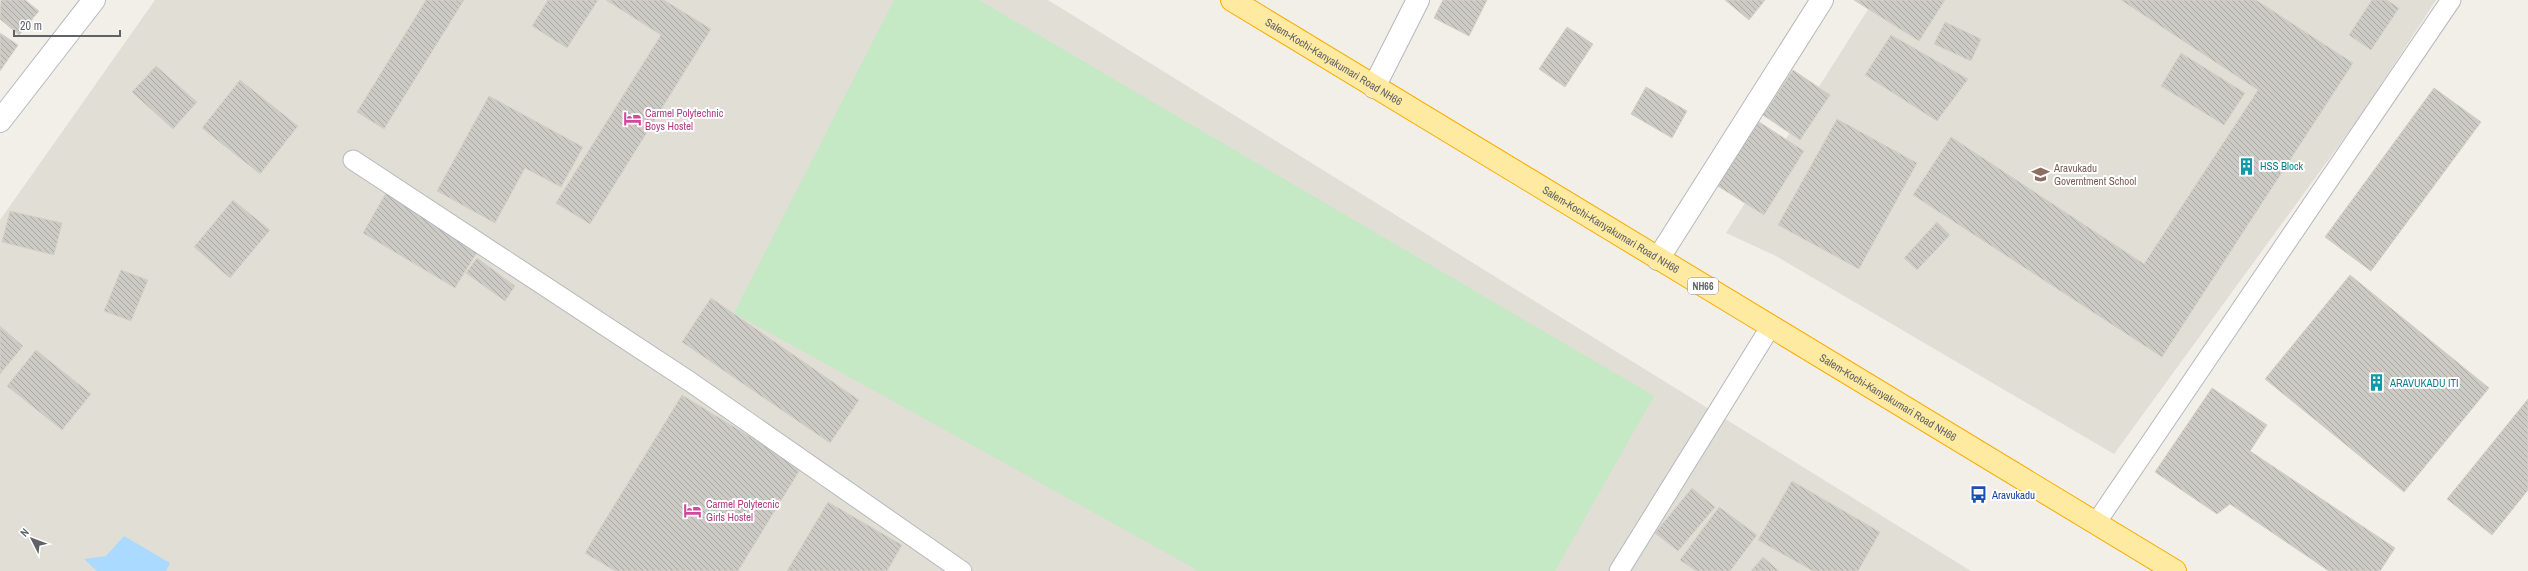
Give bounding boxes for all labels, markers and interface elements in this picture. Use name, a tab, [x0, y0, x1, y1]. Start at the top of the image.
scale bar	[14, 12, 120, 38]
street label: Salem-Kochi-Kanyakumari Road NH66	[1263, 15, 1405, 108]
text: 20 m	[20, 18, 42, 34]
place label: Carmel Polytechnic Boys Hostel	[645, 106, 724, 133]
hotel icon: Carmel Polytechnic Boys Hostel	[622, 109, 642, 129]
building icon: HSS Block	[2237, 156, 2257, 176]
place label: HSS Block	[2260, 159, 2304, 173]
place label: Aravukadu Governtment School	[2053, 161, 2136, 188]
school or university icon: Aravukadu Governtment School	[2031, 164, 2051, 184]
street label: Salem-Kochi-Kanyakumari Road NH66	[1540, 183, 1682, 276]
road number: NH66	[1688, 278, 1718, 294]
street label: Salem-Kochi-Kanyakumari Road NH66	[1817, 350, 1959, 444]
building icon: ARAVUKADU ITI	[2367, 373, 2387, 393]
place label: ARAVUKADU ITI	[2389, 376, 2459, 390]
bus stop icon: Aravukadu	[1969, 485, 1989, 505]
place label: Aravukadu	[1991, 488, 2035, 502]
place label: Carmel Polytecnic Girls Hostel	[706, 497, 780, 524]
hotel icon: Carmel Polytecnic Girls Hostel	[683, 500, 703, 520]
north arrow	[12, 519, 52, 559]
text: N	[17, 525, 32, 539]

